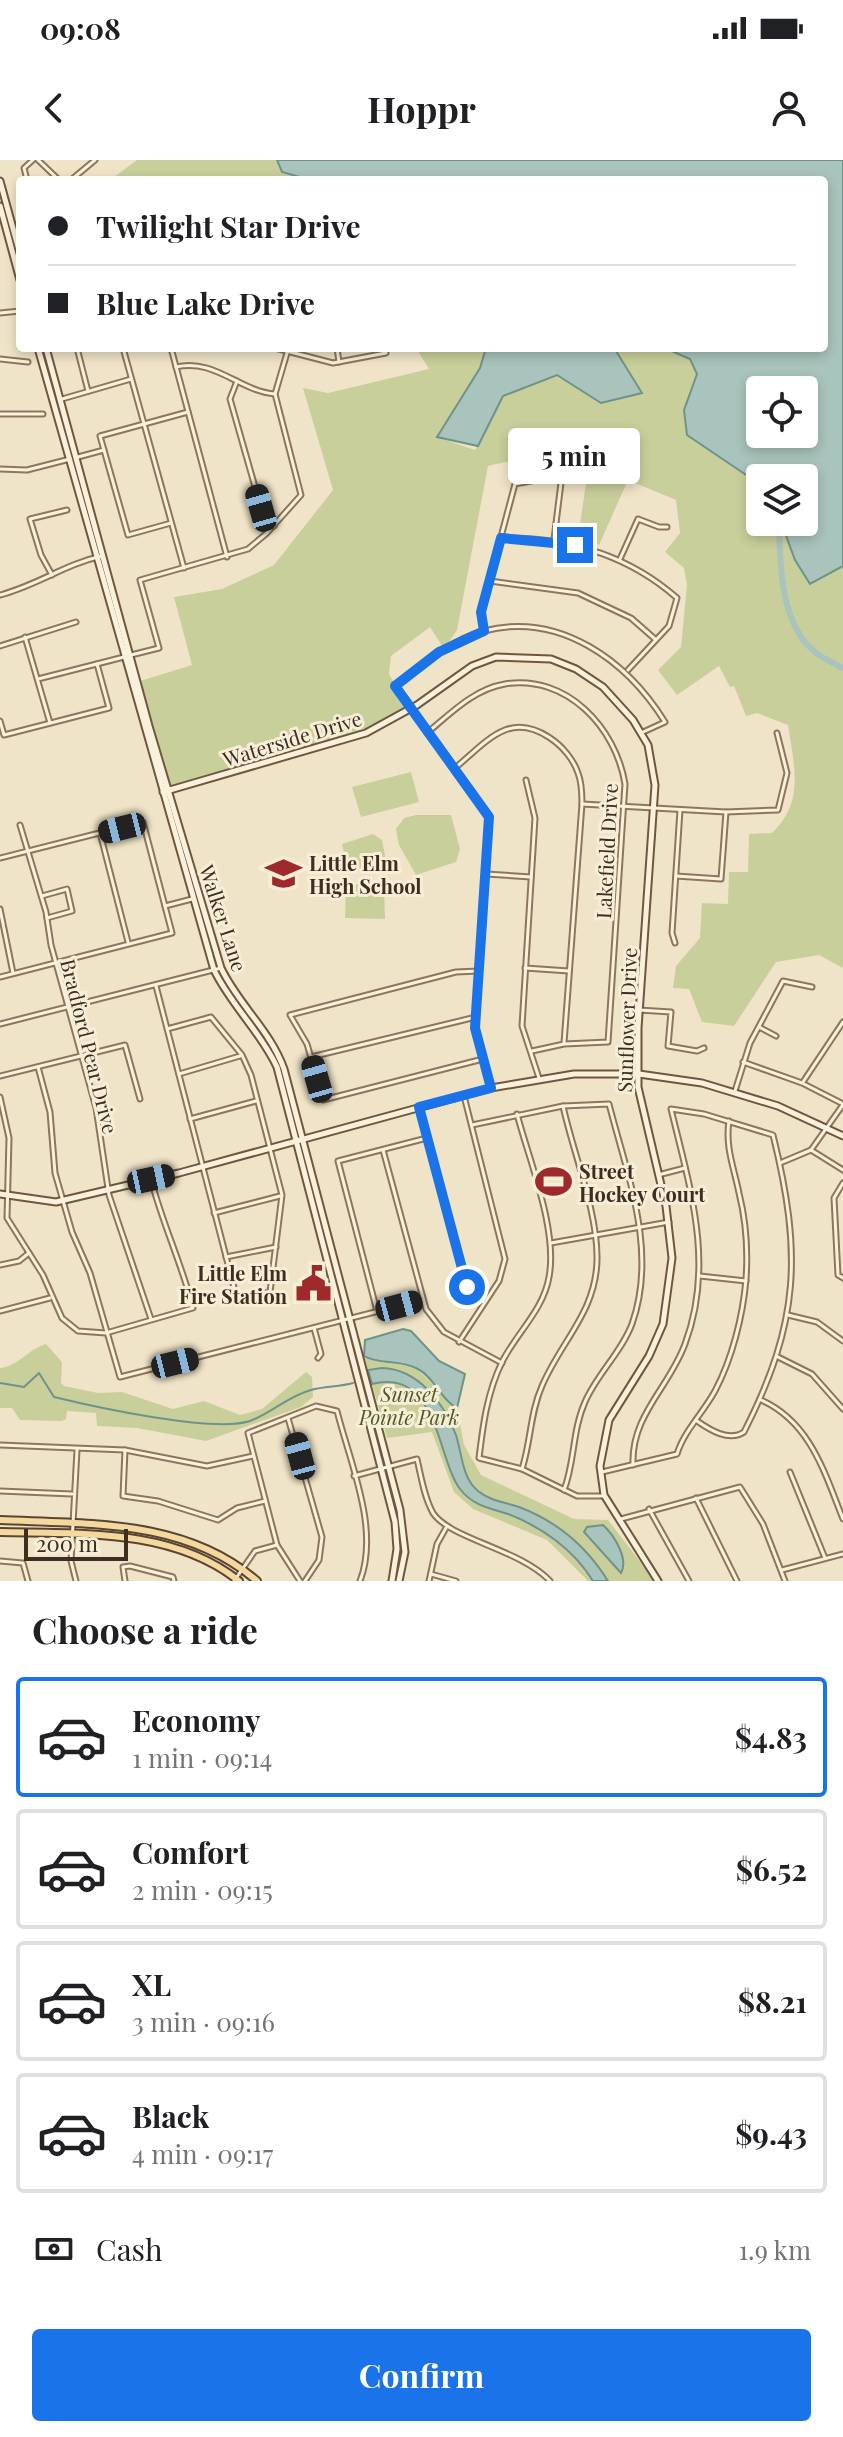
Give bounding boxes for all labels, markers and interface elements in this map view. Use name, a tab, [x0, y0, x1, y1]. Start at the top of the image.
text: 09:08	[40, 8, 121, 48]
text: Hoppr	[367, 84, 476, 132]
icon: back	[32, 86, 76, 130]
icon: person	[767, 86, 811, 130]
text: Twilight Star Drive	[96, 206, 361, 246]
text: Blue Lake Drive	[96, 283, 315, 323]
map controls	[746, 376, 818, 536]
button: locate	[746, 376, 818, 448]
callout: 5 min	[509, 429, 641, 485]
text: 5 min	[541, 438, 607, 473]
button: layers	[746, 464, 818, 536]
car	[243, 482, 279, 534]
route end	[557, 527, 593, 563]
street label: Waterside Drive	[218, 704, 365, 772]
street label: Lakefield Drive	[589, 782, 623, 920]
car	[96, 811, 148, 845]
place label: Little Elm High School	[309, 849, 422, 899]
school or university icon: Little Elm High School	[264, 854, 302, 892]
street label: Walker Lane	[194, 860, 254, 975]
street label: Sunflower Drive	[610, 947, 642, 1093]
street label: Bradford Pear Drive	[55, 956, 125, 1136]
car	[299, 1053, 335, 1105]
place label: Street Hockey Court	[579, 1157, 706, 1207]
car	[125, 1162, 177, 1196]
sports icon: Street Hockey Court	[534, 1162, 572, 1200]
place label: Little Elm Fire Station	[179, 1259, 288, 1309]
public building icon: Little Elm Fire Station	[294, 1264, 332, 1302]
route start	[449, 1269, 485, 1305]
car	[373, 1288, 425, 1324]
car	[149, 1346, 201, 1380]
park label: Sunset Pointe Park	[358, 1380, 459, 1430]
car	[282, 1430, 318, 1482]
scale bar	[24, 1525, 128, 1561]
text: 200 m	[36, 1528, 98, 1558]
text: Choose a ride	[32, 1605, 258, 1653]
text: Economy	[132, 1700, 261, 1740]
icon: car	[36, 1701, 108, 1773]
text: $4.83	[735, 1717, 807, 1757]
text: 1 min · 09:14	[132, 1740, 272, 1775]
text: Comfort	[132, 1832, 249, 1872]
icon: car	[36, 1833, 108, 1905]
text: $6.52	[736, 1849, 807, 1889]
text: 2 min · 09:15	[132, 1872, 273, 1907]
text: XL	[132, 1964, 171, 2004]
icon: car	[36, 1965, 108, 2037]
text: $8.21	[738, 1981, 807, 2021]
text: 3 min · 09:16	[132, 2004, 275, 2039]
text: Black	[132, 2096, 209, 2136]
icon: car	[36, 2097, 108, 2169]
text: $9.43	[735, 2113, 807, 2153]
text: 4 min · 09:17	[132, 2136, 273, 2171]
icon: cash	[32, 2227, 76, 2271]
text: Cash	[96, 2229, 163, 2269]
text: 1.9 km	[739, 2232, 811, 2267]
button: Confirm	[32, 2329, 811, 2421]

